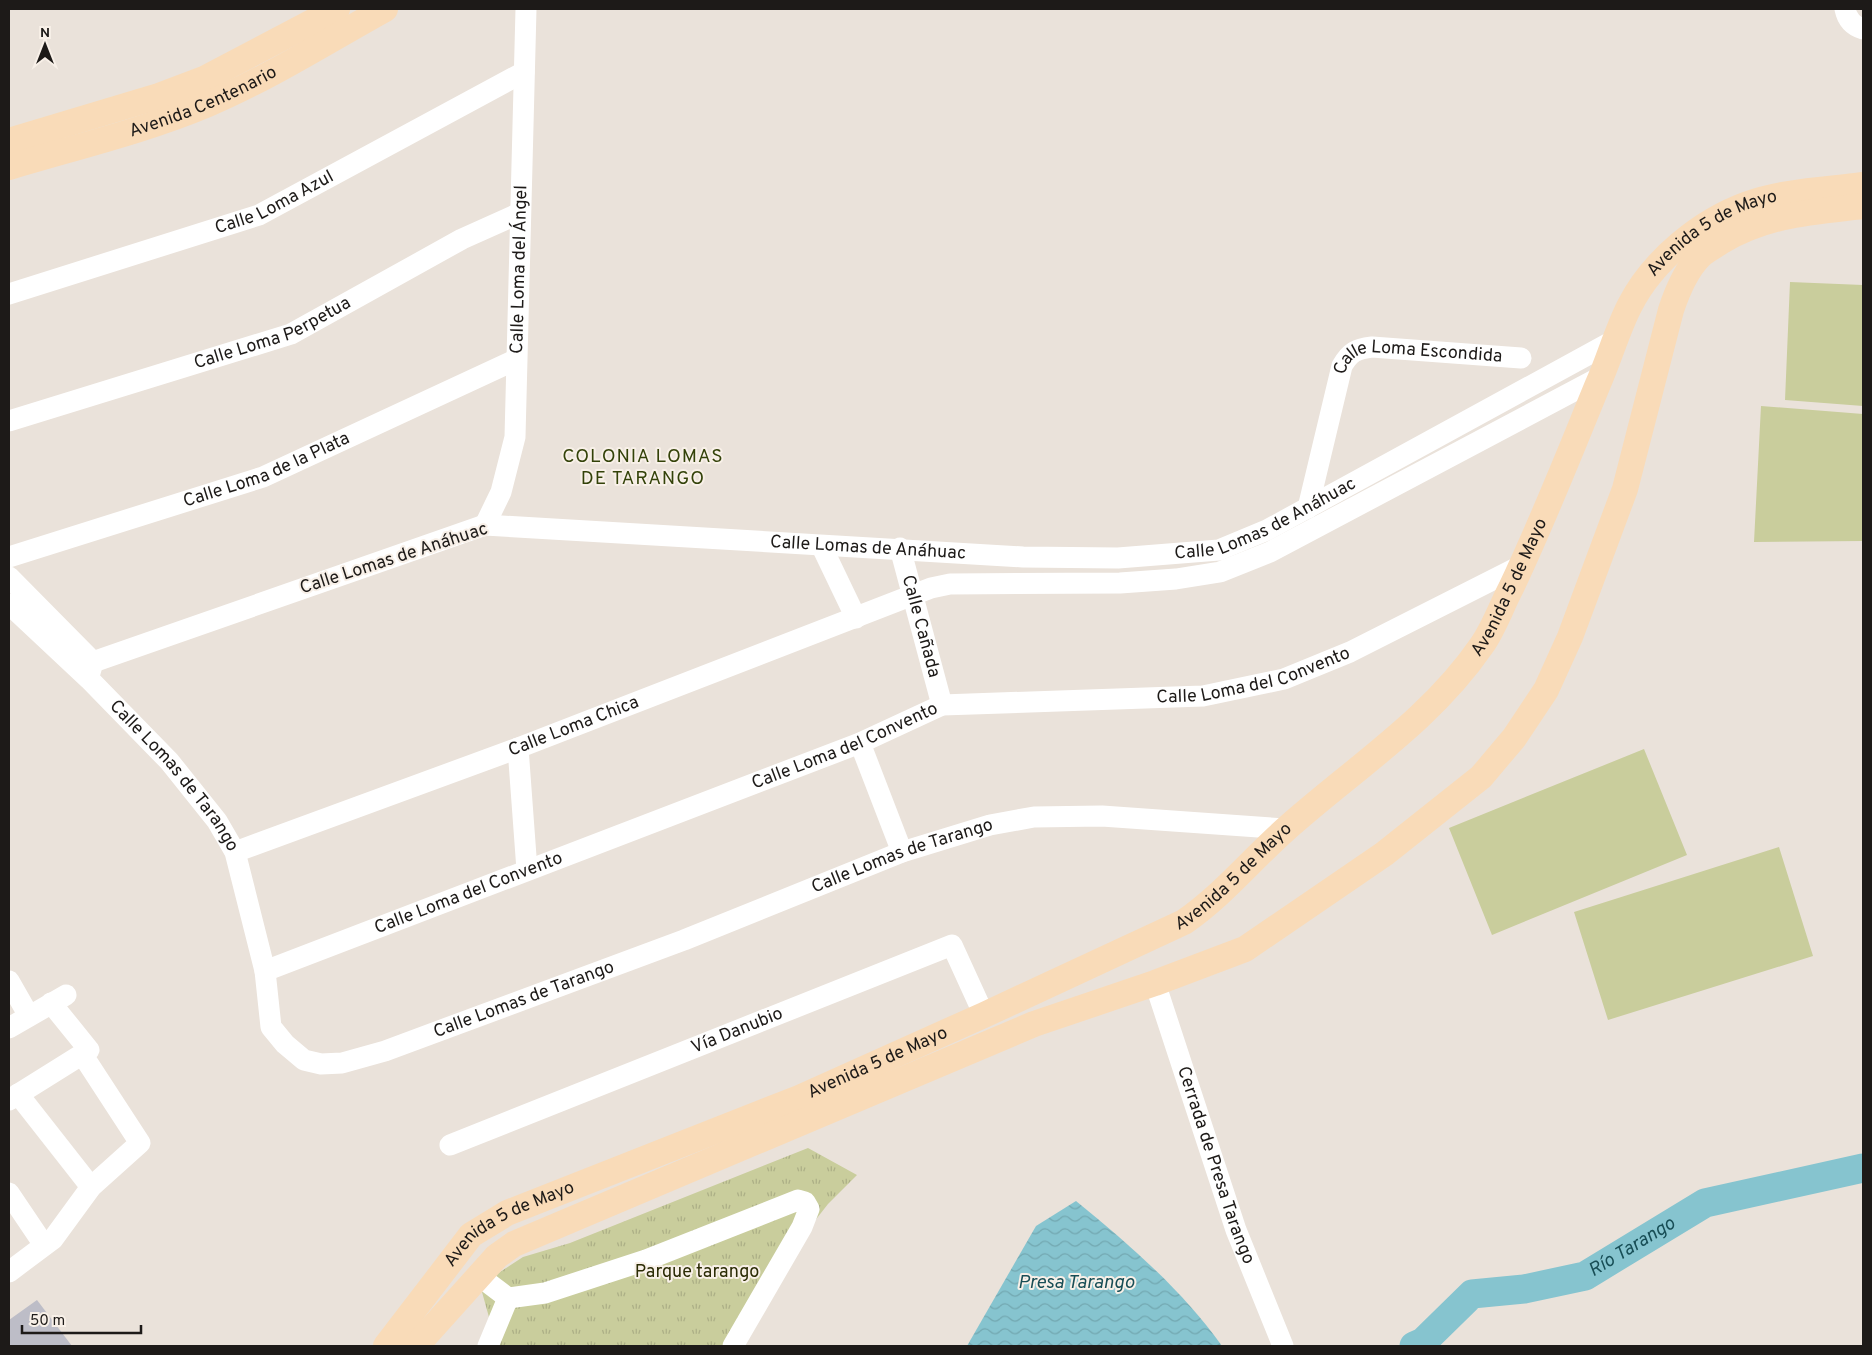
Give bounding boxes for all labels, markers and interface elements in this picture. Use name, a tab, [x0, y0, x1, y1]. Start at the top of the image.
north arrow	[20, 20, 70, 70]
text: N	[40, 25, 50, 42]
street label: Avenida Centenario	[126, 61, 281, 143]
street label: Calle Loma Azul	[212, 165, 338, 240]
street label: Calle Loma del Ángel	[506, 185, 533, 354]
street label: Avenida 5 de Mayo	[1642, 185, 1779, 281]
street label: Calle Loma Perpetua	[191, 292, 355, 375]
street label: Calle Loma Escondida	[1329, 335, 1503, 377]
street label: Calle Loma de la Plata	[180, 427, 353, 513]
district label: COLONIA LOMAS DE TARANGO	[562, 445, 724, 491]
street label: Calle Lomas de Anáhuac	[1174, 472, 1360, 565]
street label: Avenida 5 de Mayo	[1466, 515, 1553, 661]
street label: Calle Lomas de Anáhuac	[297, 518, 491, 600]
street label: Calle Lomas de Anáhuac	[769, 530, 967, 565]
street label: Calle Cañada	[896, 572, 946, 680]
street label: Calle Loma del Convento	[1156, 642, 1353, 709]
street label: Calle Loma Chica	[505, 691, 642, 762]
street label: Calle Lomas de Tarango	[104, 695, 244, 856]
street label: Calle Loma del Convento	[748, 697, 942, 795]
street label: Calle Lomas de Tarango	[808, 813, 996, 899]
street label: Avenida 5 de Mayo	[1171, 818, 1297, 936]
street label: Calle Loma del Convento	[371, 847, 566, 939]
street label: Calle Lomas de Tarango	[430, 955, 617, 1044]
street label: Vía Danubio	[688, 1002, 786, 1059]
street label: Avenida 5 de Mayo	[804, 1021, 951, 1104]
street label: Cerrada de Presa Tarango	[1172, 1063, 1260, 1267]
street label: Avenida 5 de Mayo	[439, 1176, 578, 1272]
water label: Río Tarango	[1584, 1211, 1681, 1283]
park label: Parque tarango	[635, 1261, 759, 1284]
water label: Presa Tarango	[1018, 1271, 1135, 1295]
scale bar	[22, 1302, 141, 1334]
text: 50 m	[30, 1312, 65, 1331]

